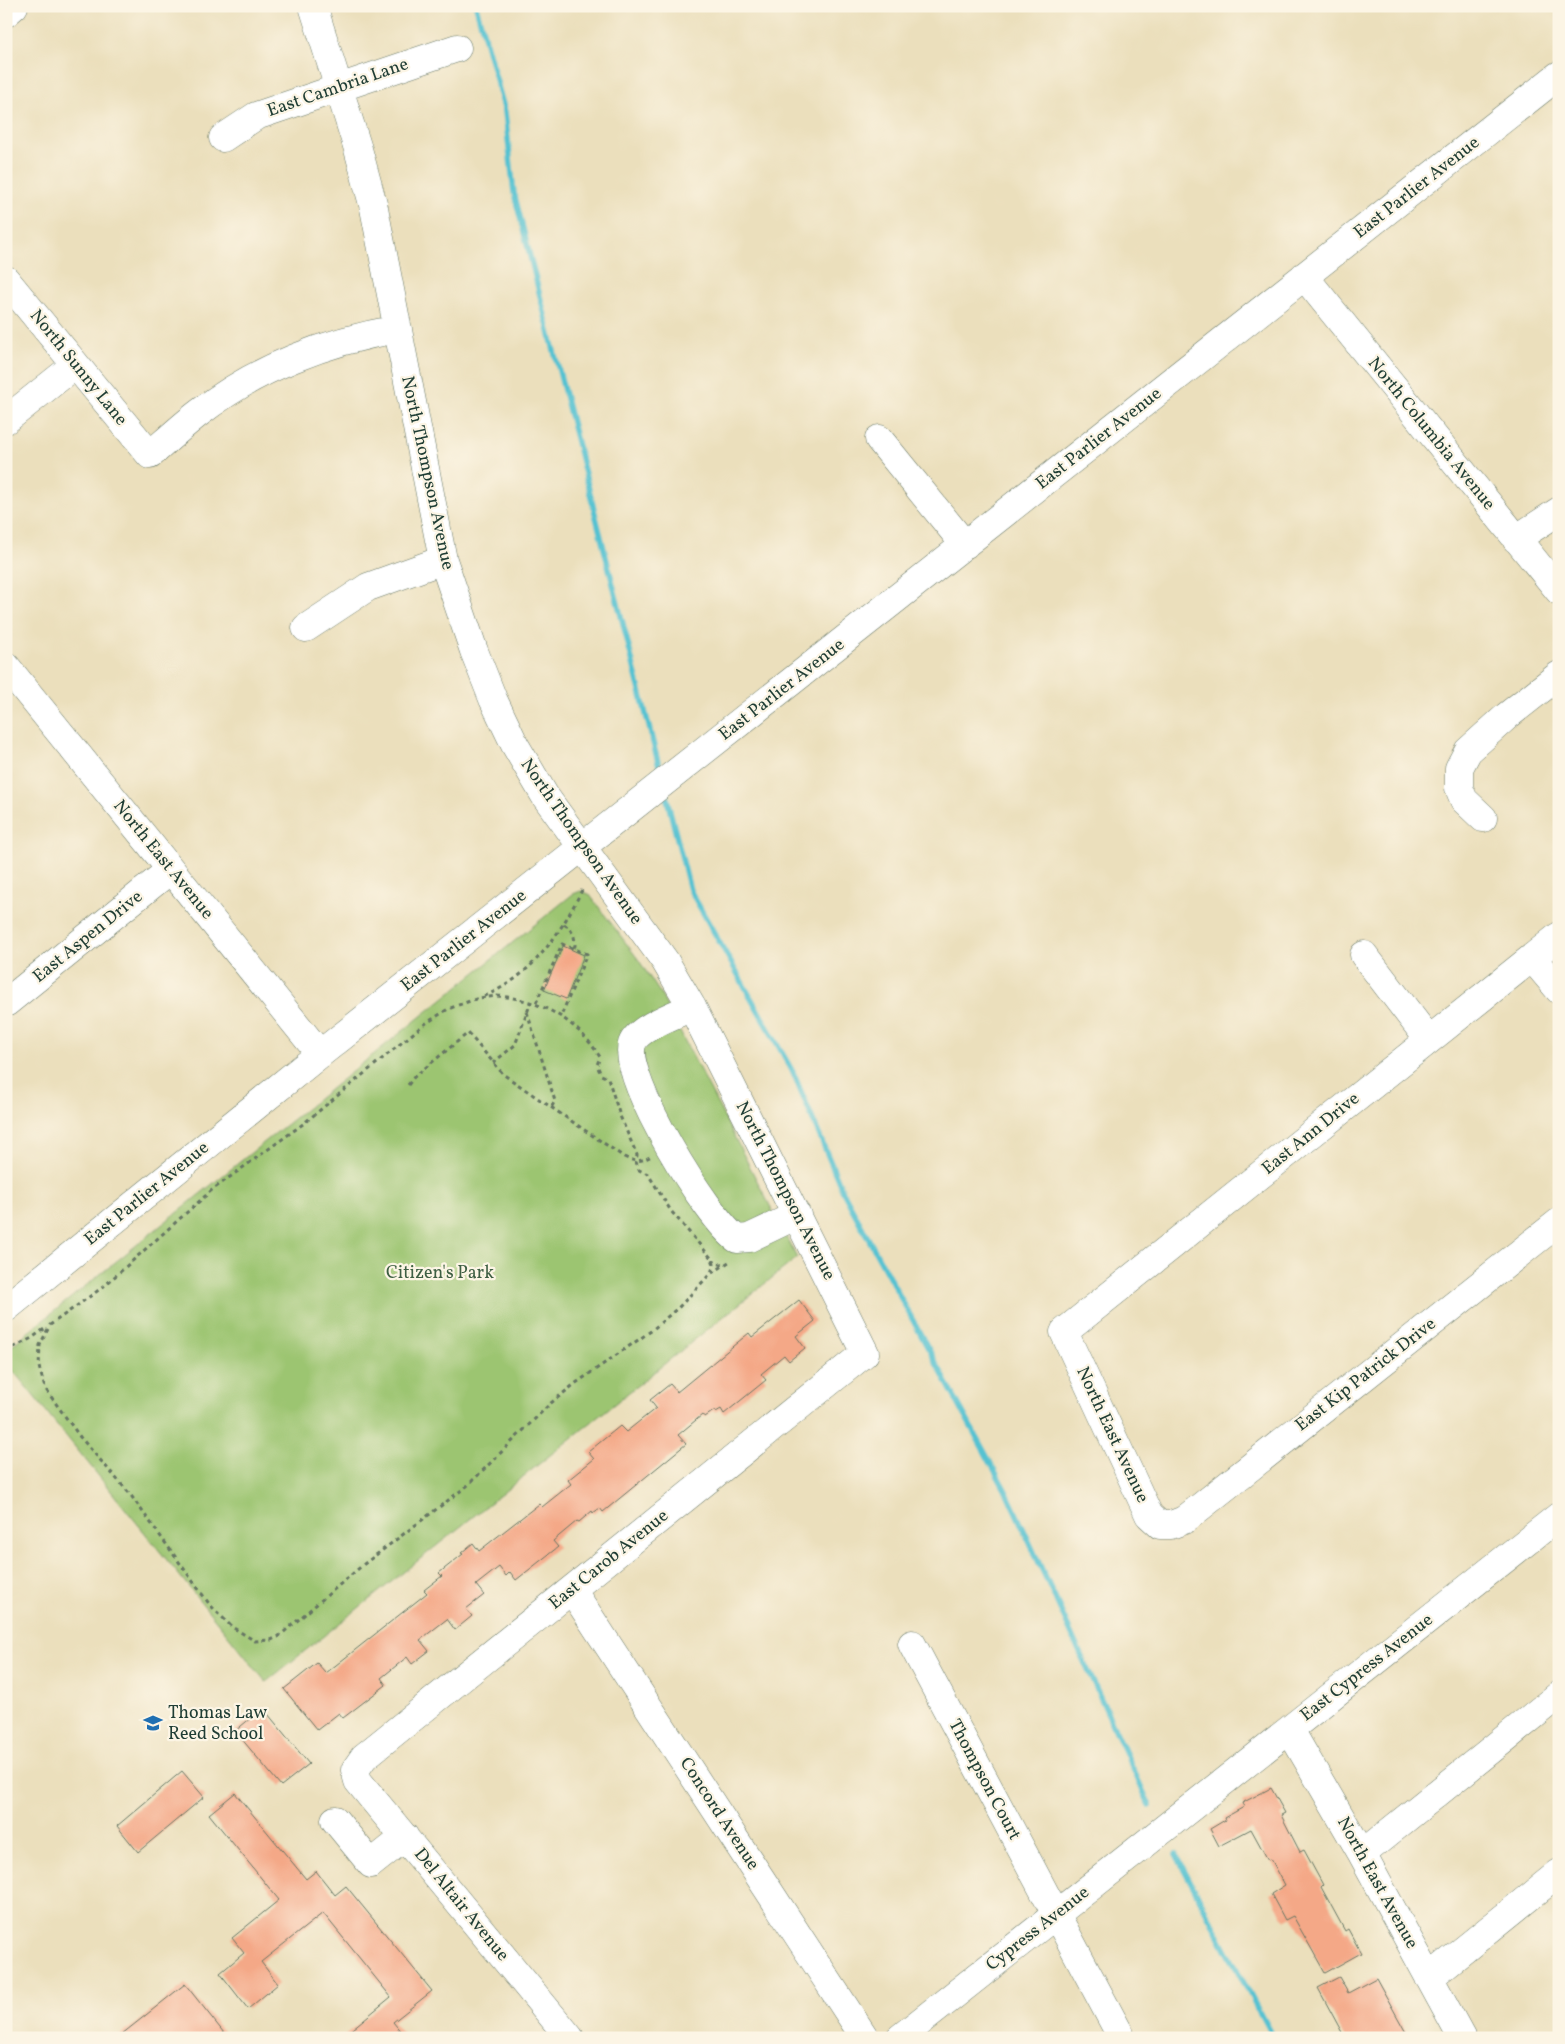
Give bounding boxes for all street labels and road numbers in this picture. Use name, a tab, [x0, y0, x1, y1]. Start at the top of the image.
street label: East Cambria Lane	[264, 52, 412, 124]
street label: East Parlier Avenue	[1349, 131, 1485, 245]
street label: North Sunny Lane	[23, 305, 133, 431]
street label: North Columbia Avenue	[1361, 352, 1501, 516]
street label: North Thompson Avenue	[394, 374, 460, 572]
street label: East Parlier Avenue	[1031, 382, 1167, 496]
street label: East Parlier Avenue	[714, 633, 850, 747]
street label: North Thompson Avenue	[514, 754, 648, 930]
street label: North East Avenue	[107, 795, 219, 925]
street label: East Parlier Avenue	[396, 884, 532, 998]
street label: East Aspen Drive	[28, 885, 148, 989]
street label: East Ann Drive	[1257, 1087, 1365, 1181]
street label: North Thompson Avenue	[729, 1097, 841, 1285]
street label: East Parlier Avenue	[79, 1136, 215, 1252]
street label: East Kip Patrick Drive	[1290, 1312, 1442, 1438]
street label: North East Avenue	[1070, 1363, 1154, 1507]
street label: East Carob Avenue	[544, 1504, 674, 1616]
street label: East Cypress Avenue	[1295, 1608, 1439, 1728]
street label: Thompson Court	[942, 1715, 1026, 1845]
street label: Concord Avenue	[673, 1753, 765, 1875]
street label: North East Avenue	[1330, 1812, 1424, 1954]
street label: Del Altair Avenue	[407, 1843, 515, 1967]
street label: Cypress Avenue	[981, 1881, 1095, 1977]

